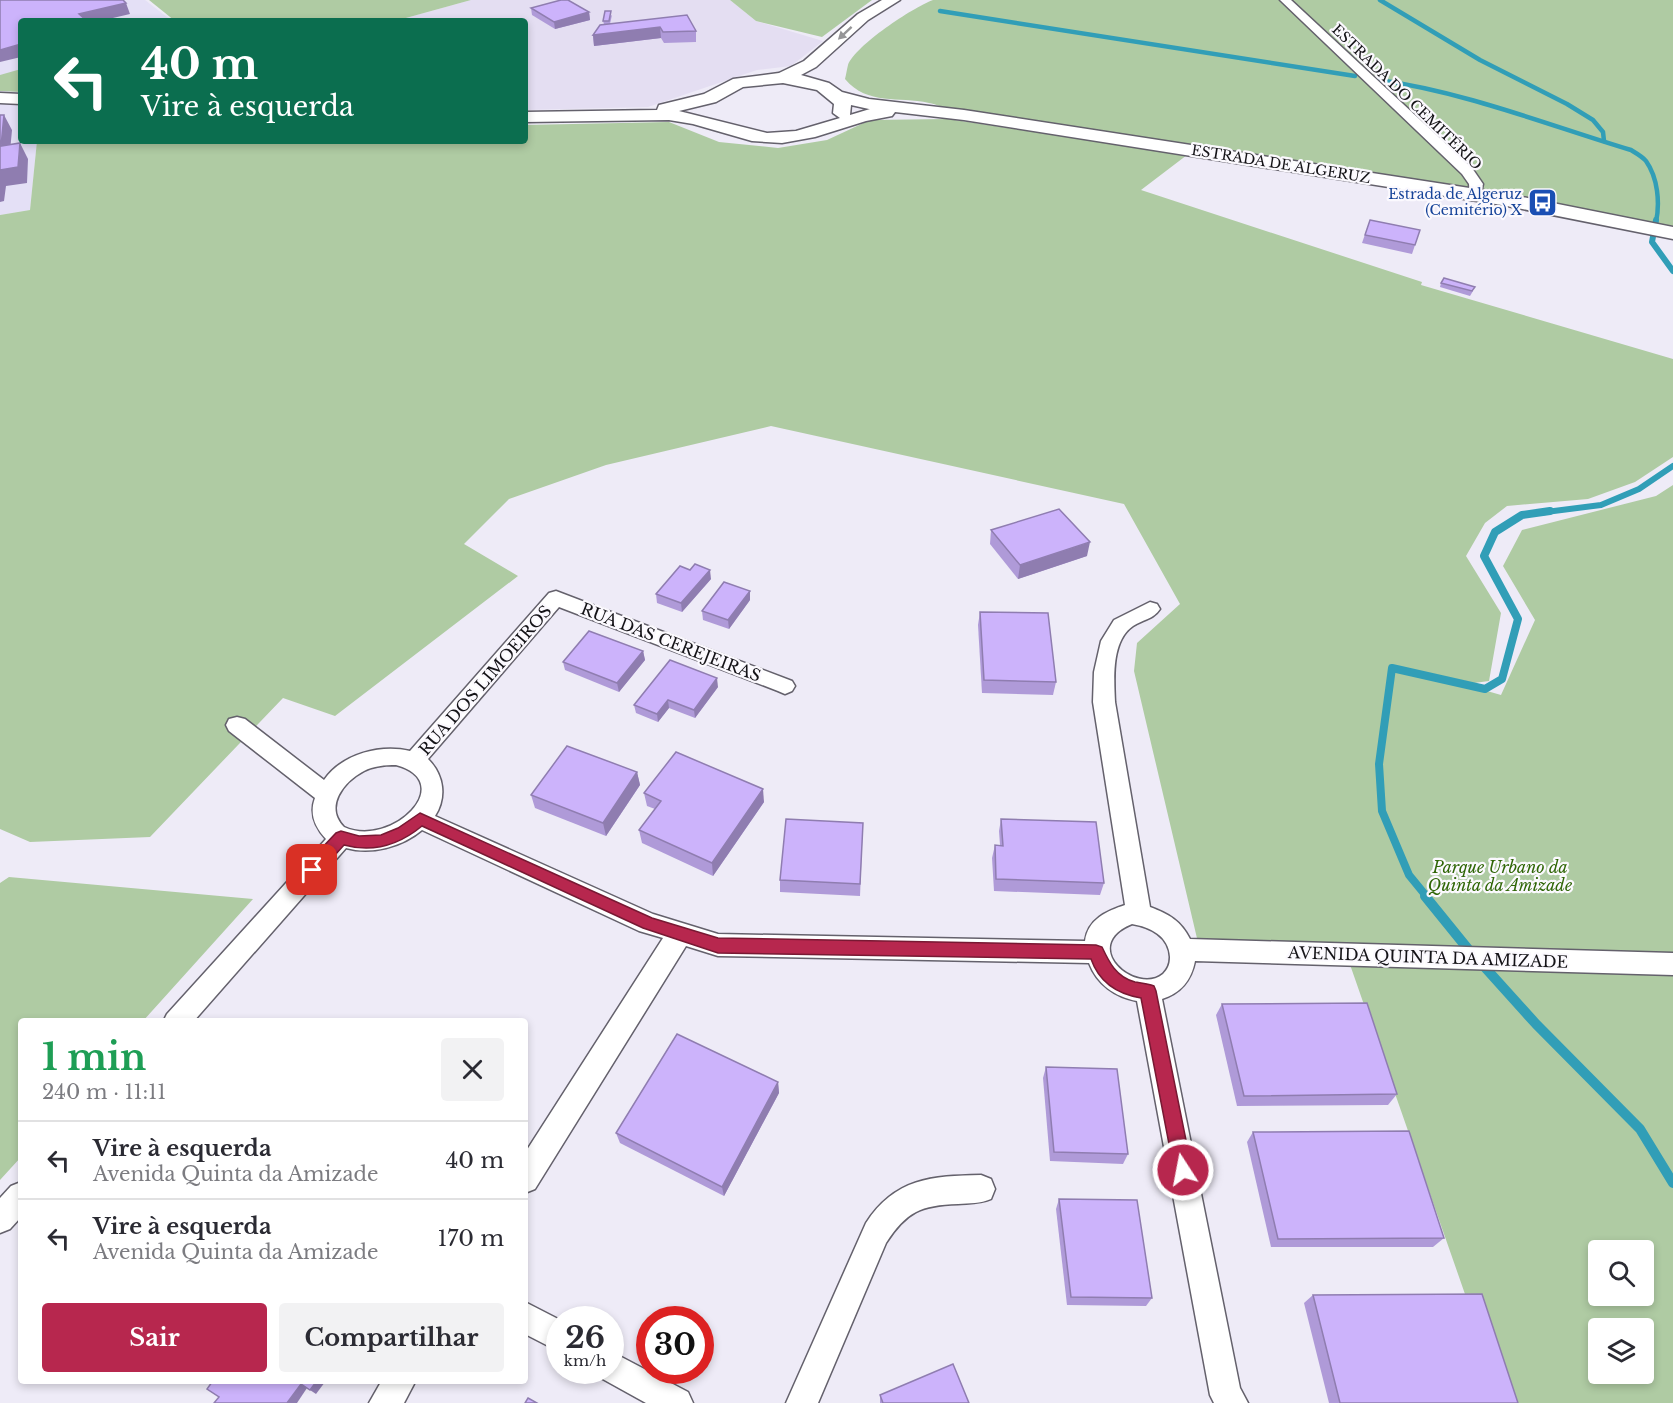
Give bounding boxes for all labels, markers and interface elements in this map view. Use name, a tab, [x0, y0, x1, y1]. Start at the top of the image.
street label: ESTRADA DO CEMITÉRIO	[1328, 20, 1486, 174]
one-way arrow	[837, 26, 852, 40]
text: 40 m	[141, 38, 258, 90]
icon: left	[42, 42, 120, 120]
text: Vire à esquerda	[141, 90, 354, 123]
street label: ESTRADA DE ALGERUZ	[1190, 141, 1372, 187]
place label: Estrada de Algeruz (Cemitério) X	[1388, 185, 1523, 219]
bus stop icon: Estrada de Algeruz (Cemitério) X	[1527, 186, 1559, 218]
street label: RUA DAS CEREJEIRAS	[578, 598, 764, 686]
street label: RUA DOS LIMOEIROS	[414, 601, 556, 759]
pin	[286, 844, 337, 895]
icon: arrive	[295, 853, 328, 886]
park label: Parque Urbano da Quinta da Amizade	[1428, 857, 1573, 895]
street label: AVENIDA QUINTA DA AMIZADE	[1287, 942, 1568, 972]
text: 1 min	[42, 1035, 146, 1080]
button: close	[441, 1038, 504, 1101]
text: 240 m · 11:11	[42, 1080, 166, 1104]
text: Vire à esquerda	[93, 1135, 272, 1162]
position arrow	[1151, 1138, 1215, 1202]
icon: left	[42, 1144, 75, 1177]
text: 40 m	[446, 1147, 504, 1174]
text: Avenida Quinta da Amizade	[93, 1162, 379, 1186]
text: Vire à esquerda	[93, 1213, 272, 1240]
icon: left	[42, 1222, 75, 1255]
text: 170 m	[438, 1225, 504, 1252]
text: Avenida Quinta da Amizade	[93, 1240, 379, 1264]
map controls	[1588, 1240, 1654, 1384]
button: search	[1588, 1240, 1654, 1306]
button: Sair	[42, 1303, 267, 1372]
button: Compartilhar	[279, 1303, 504, 1372]
speed limit sign: 30	[636, 1306, 714, 1384]
button: layers	[1588, 1318, 1654, 1384]
text: 26	[565, 1319, 605, 1356]
text: km/h	[564, 1351, 606, 1370]

